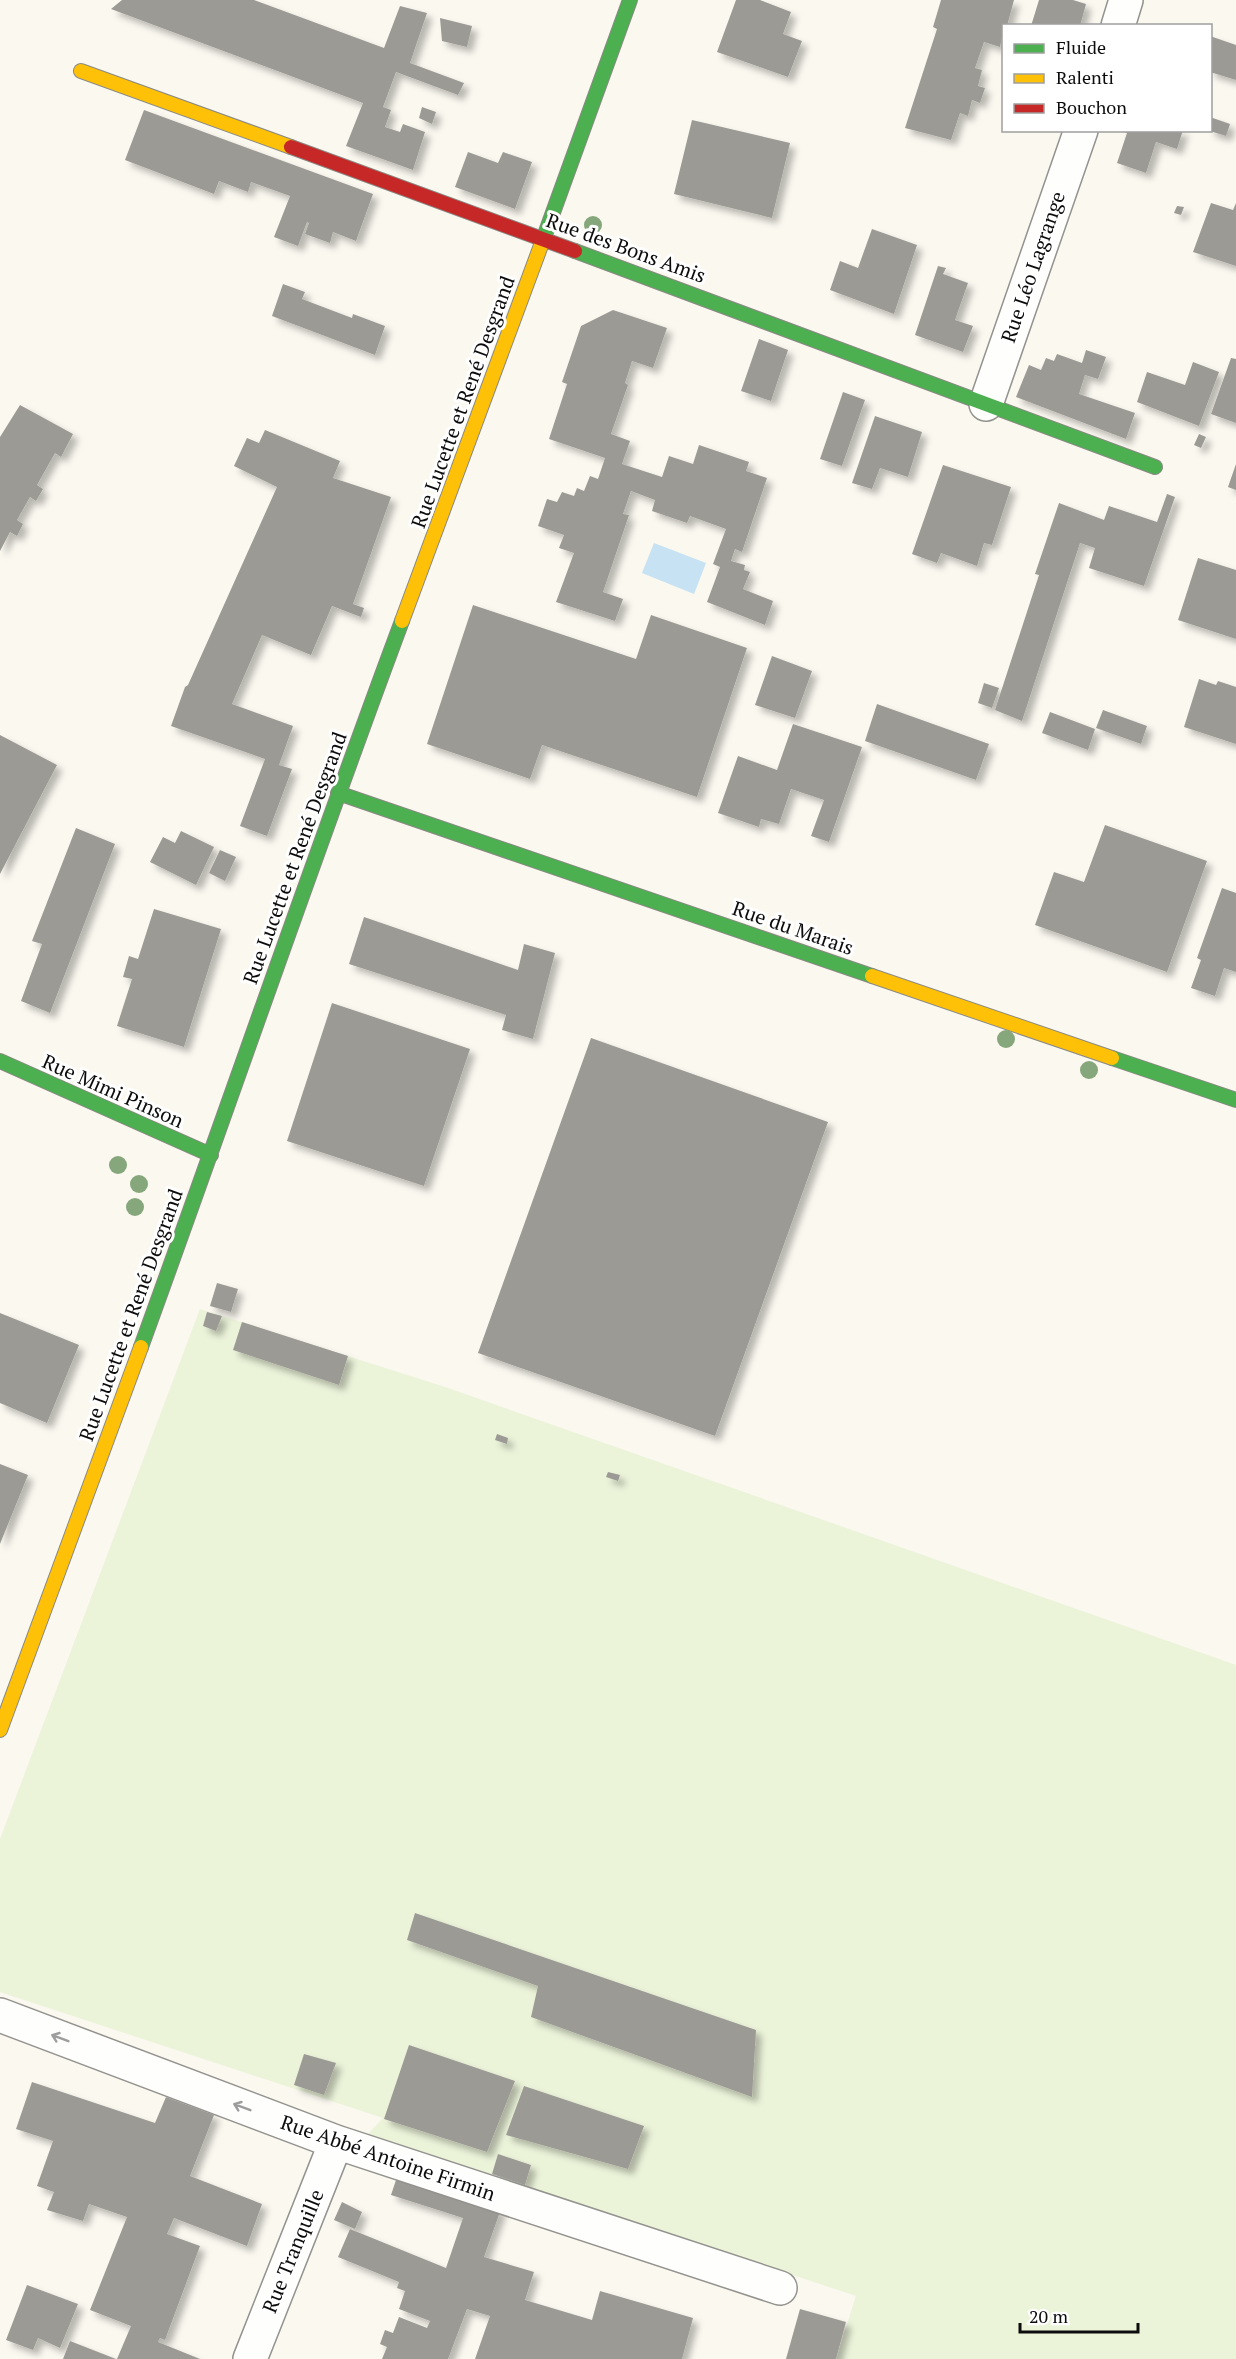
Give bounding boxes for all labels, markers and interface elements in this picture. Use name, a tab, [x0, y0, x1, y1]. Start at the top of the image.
legend	[1002, 24, 1212, 132]
text: Fluide	[1056, 35, 1106, 59]
text: Ralenti	[1056, 65, 1114, 89]
text: Bouchon	[1056, 95, 1127, 119]
street label: Rue Léo Lagrange	[994, 188, 1071, 346]
street label: Rue des Bons Amis	[543, 206, 710, 289]
street label: Rue Lucette et René Desgrand	[404, 272, 521, 531]
street label: Rue Lucette et René Desgrand	[236, 728, 353, 987]
street label: Rue du Marais	[729, 894, 857, 961]
street label: Rue Mimi Pinson	[38, 1047, 188, 1134]
street label: Rue Lucette et René Desgrand	[72, 1185, 189, 1444]
one-way arrow	[51, 2031, 70, 2042]
one-way arrow	[234, 2100, 252, 2111]
street label: Rue Abbé Antoine Firmin	[277, 2108, 499, 2207]
street label: Rue Tranquille	[255, 2185, 330, 2317]
scale bar	[1020, 2296, 1138, 2334]
text: 20 m	[1029, 2304, 1069, 2328]

